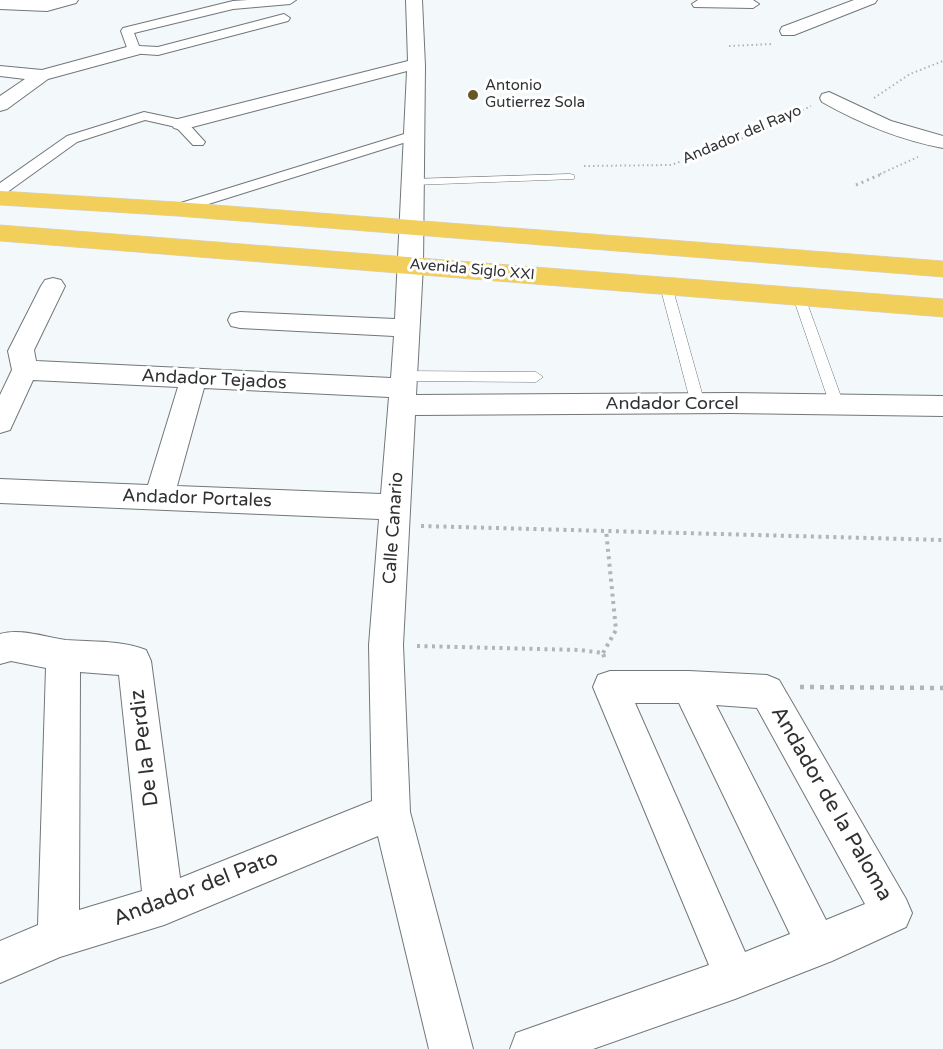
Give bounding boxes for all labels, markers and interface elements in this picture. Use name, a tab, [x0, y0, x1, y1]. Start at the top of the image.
place label: Antonio Gutierrez Sola	[485, 77, 585, 112]
marker: Antonio Gutierrez Sola	[466, 88, 480, 102]
street label: Andador del Rayo	[680, 102, 804, 168]
street label: Avenida Siglo XXI	[409, 256, 535, 284]
street label: Andador Tejados	[141, 365, 287, 395]
street label: Andador Corcel	[605, 393, 739, 415]
street label: Calle Canario	[379, 471, 409, 585]
street label: Andador Portales	[122, 486, 272, 512]
street label: De la Perdiz	[125, 688, 165, 808]
street label: Andador de la Paloma	[765, 702, 897, 906]
street label: Andador del Pato	[110, 846, 282, 932]

